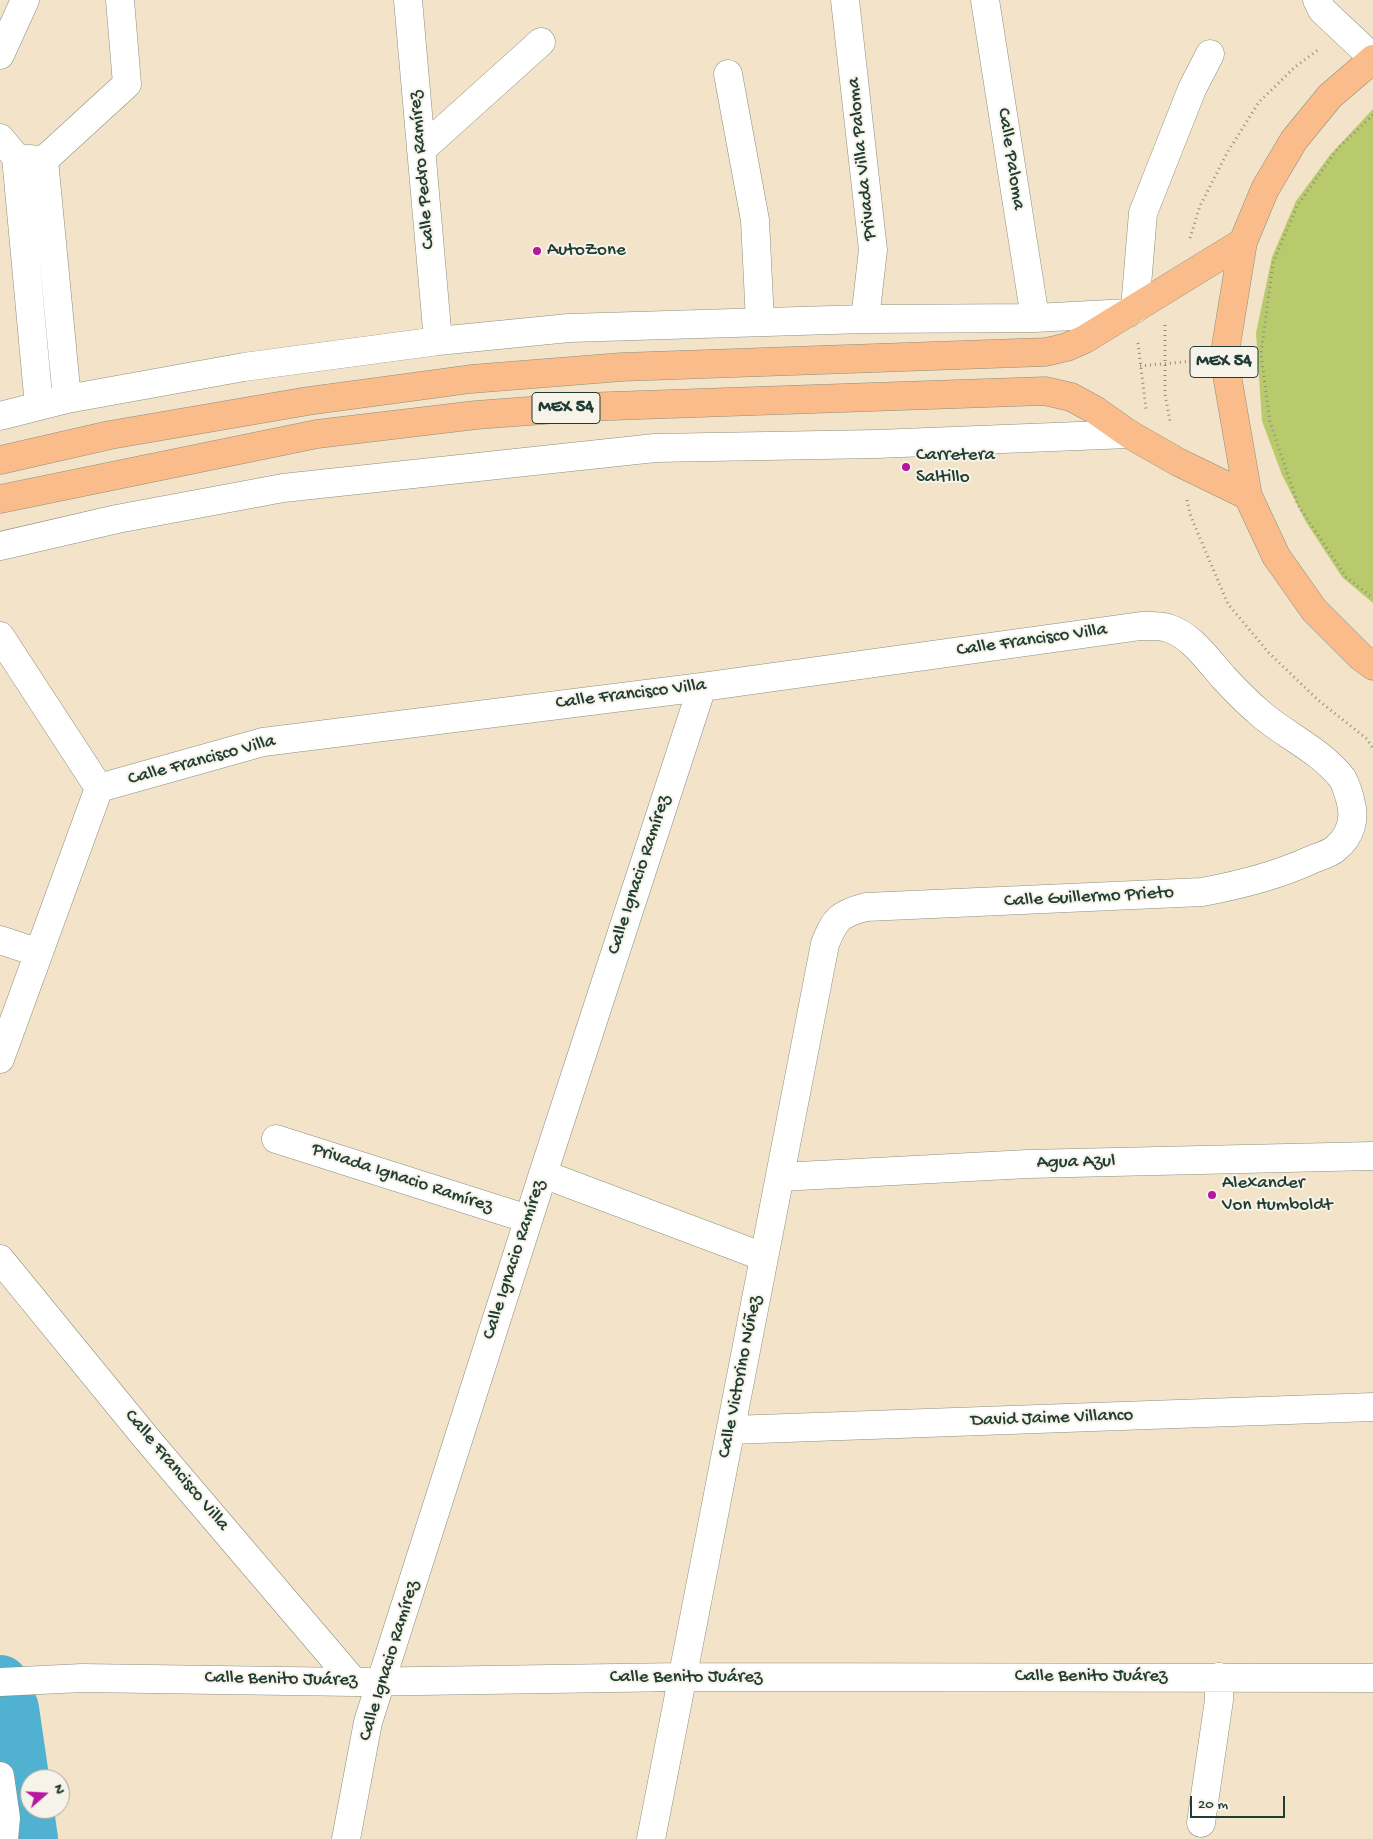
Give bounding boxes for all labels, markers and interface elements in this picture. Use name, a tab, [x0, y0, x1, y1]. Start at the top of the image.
street label: Privada Villa Paloma	[843, 76, 883, 242]
street label: Calle Pedro Ramírez	[405, 90, 441, 250]
street label: Calle Paloma	[991, 107, 1029, 211]
place label: AutoZone	[547, 240, 626, 262]
marker: AutoZone	[531, 245, 543, 257]
road number: MEX 54	[1190, 347, 1258, 378]
road number: MEX 54	[532, 392, 600, 423]
place label: Carretera Saltillo	[916, 445, 995, 489]
marker: Carretera Saltillo	[900, 461, 912, 473]
street label: Calle Francisco Villa	[955, 619, 1109, 663]
street label: Calle Francisco Villa	[554, 674, 708, 716]
street label: Calle Francisco Villa	[126, 730, 278, 792]
street label: Calle Ignacio Ramírez	[603, 792, 677, 958]
street label: Calle Guillermo Prieto	[1003, 882, 1175, 914]
street label: Privada Ignacio Ramírez	[308, 1139, 496, 1219]
street label: Agua Azul	[1036, 1151, 1116, 1175]
place label: Alexander Von Humboldt	[1222, 1173, 1332, 1217]
street label: Calle Ignacio Ramírez	[478, 1177, 552, 1343]
marker: Alexander Von Humboldt	[1206, 1189, 1218, 1201]
street label: Calle Victorino Núñez	[714, 1294, 768, 1460]
street label: David Jaime Villanco	[970, 1405, 1134, 1433]
street label: Calle Francisco Villa	[119, 1406, 233, 1536]
street label: Calle Ignacio Ramírez	[355, 1578, 425, 1744]
street label: Calle Benito Juárez	[1015, 1666, 1167, 1688]
street label: Calle Benito Juárez	[204, 1667, 358, 1693]
street label: Calle Benito Juárez	[610, 1667, 762, 1689]
north arrow	[20, 1769, 70, 1819]
text: N	[49, 1782, 68, 1796]
scale bar	[1193, 1786, 1288, 1818]
text: 20 m	[1198, 1796, 1228, 1814]

